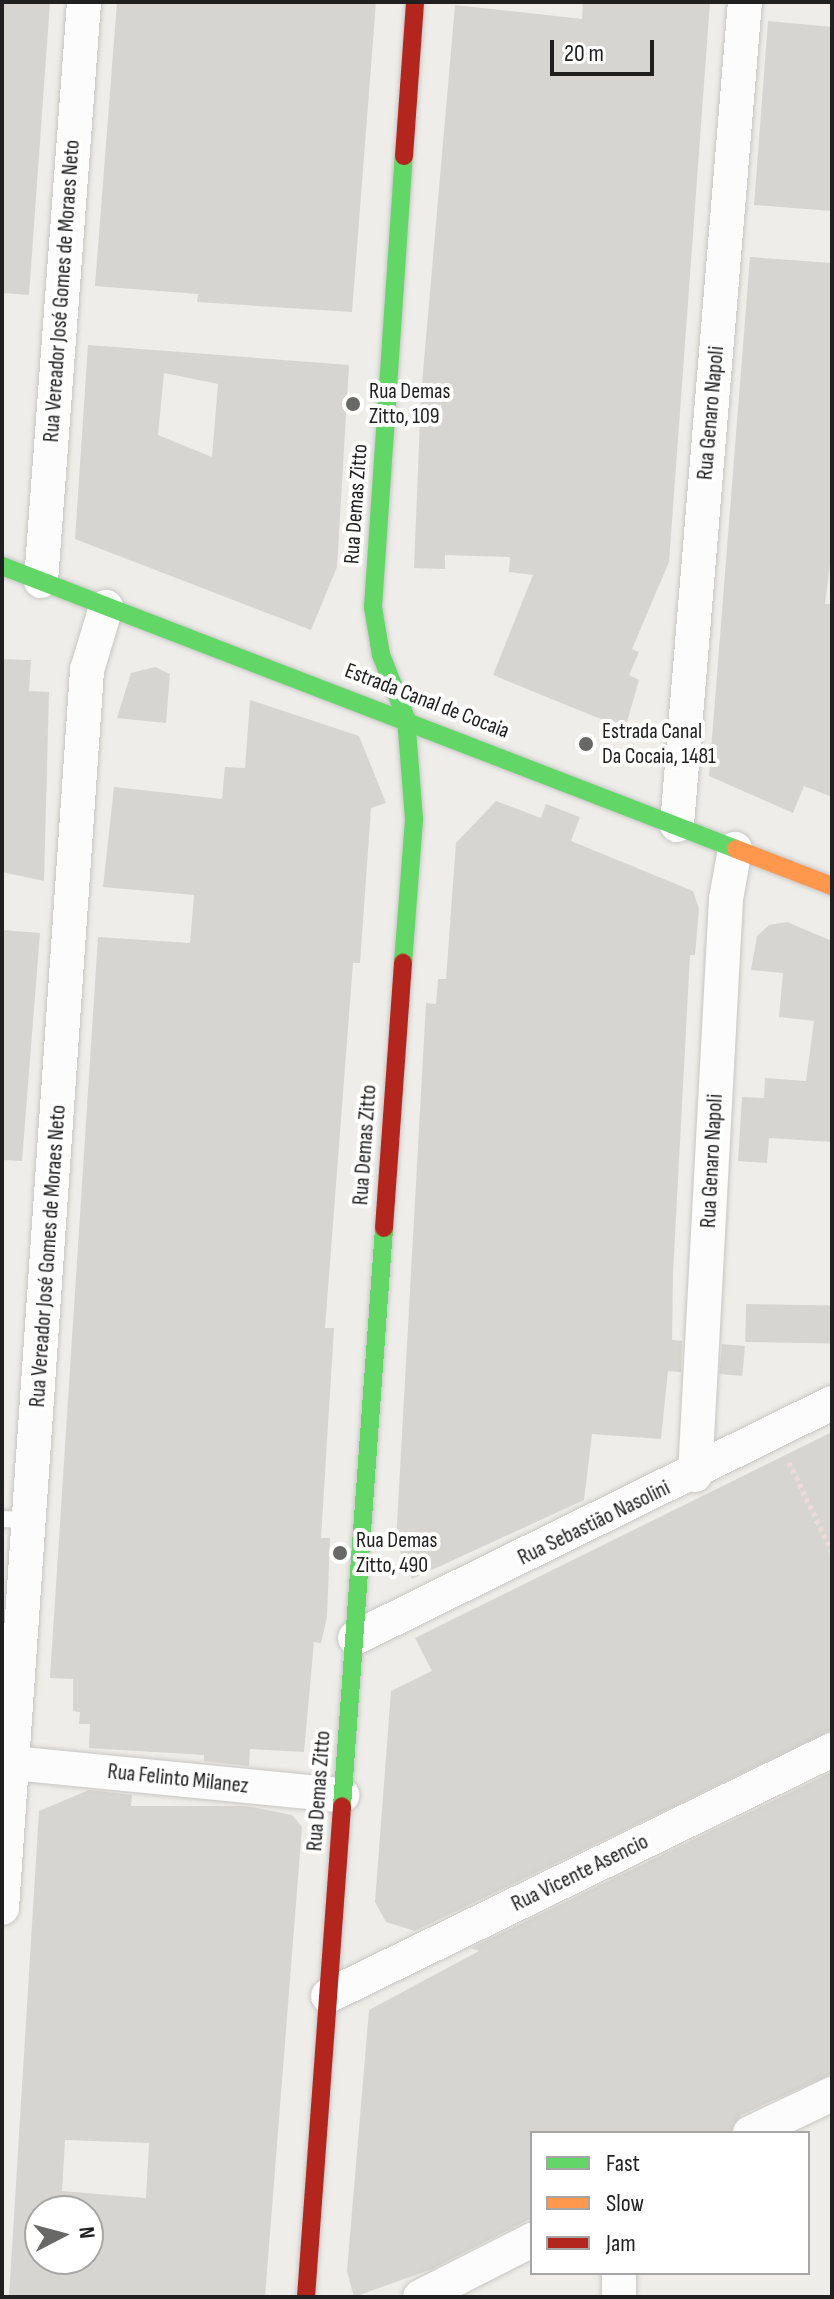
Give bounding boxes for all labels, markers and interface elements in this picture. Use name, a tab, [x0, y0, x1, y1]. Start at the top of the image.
scale bar	[554, 24, 658, 74]
text: 20 m	[564, 39, 604, 68]
street label: Rua Vereador José Gomes de Moraes Neto	[38, 139, 86, 443]
street label: Rua Genaro Napoli	[692, 345, 730, 481]
place label: Rua Demas Zitto, 109	[369, 378, 450, 430]
marker: Rua Demas Zitto, 109	[344, 395, 362, 413]
street label: Rua Demas Zitto	[339, 443, 373, 565]
street label: Estrada Canal de Cocaia	[341, 657, 513, 745]
place label: Estrada Canal Da Cocaia, 1481	[602, 718, 716, 770]
marker: Estrada Canal Da Cocaia, 1481	[577, 735, 595, 753]
street label: Rua Demas Zitto	[348, 1084, 382, 1206]
street label: Rua Genaro Napoli	[695, 1093, 729, 1229]
street label: Rua Vereador José Gomes de Moraes Neto	[24, 1104, 72, 1408]
street label: Rua Sebastião Nasolini	[514, 1475, 674, 1571]
place label: Rua Demas Zitto, 490	[356, 1527, 437, 1578]
marker: Rua Demas Zitto, 490	[331, 1544, 349, 1562]
street label: Rua Demas Zitto	[302, 1730, 336, 1852]
street label: Rua Felinto Milanez	[106, 1758, 250, 1800]
street label: Rua Vicente Asencio	[507, 1828, 653, 1918]
legend	[530, 2131, 810, 2275]
text: Fast	[606, 2149, 640, 2178]
text: Slow	[606, 2189, 644, 2218]
north arrow	[24, 2195, 104, 2275]
text: N	[72, 2225, 100, 2240]
text: Jam	[606, 2229, 636, 2258]

